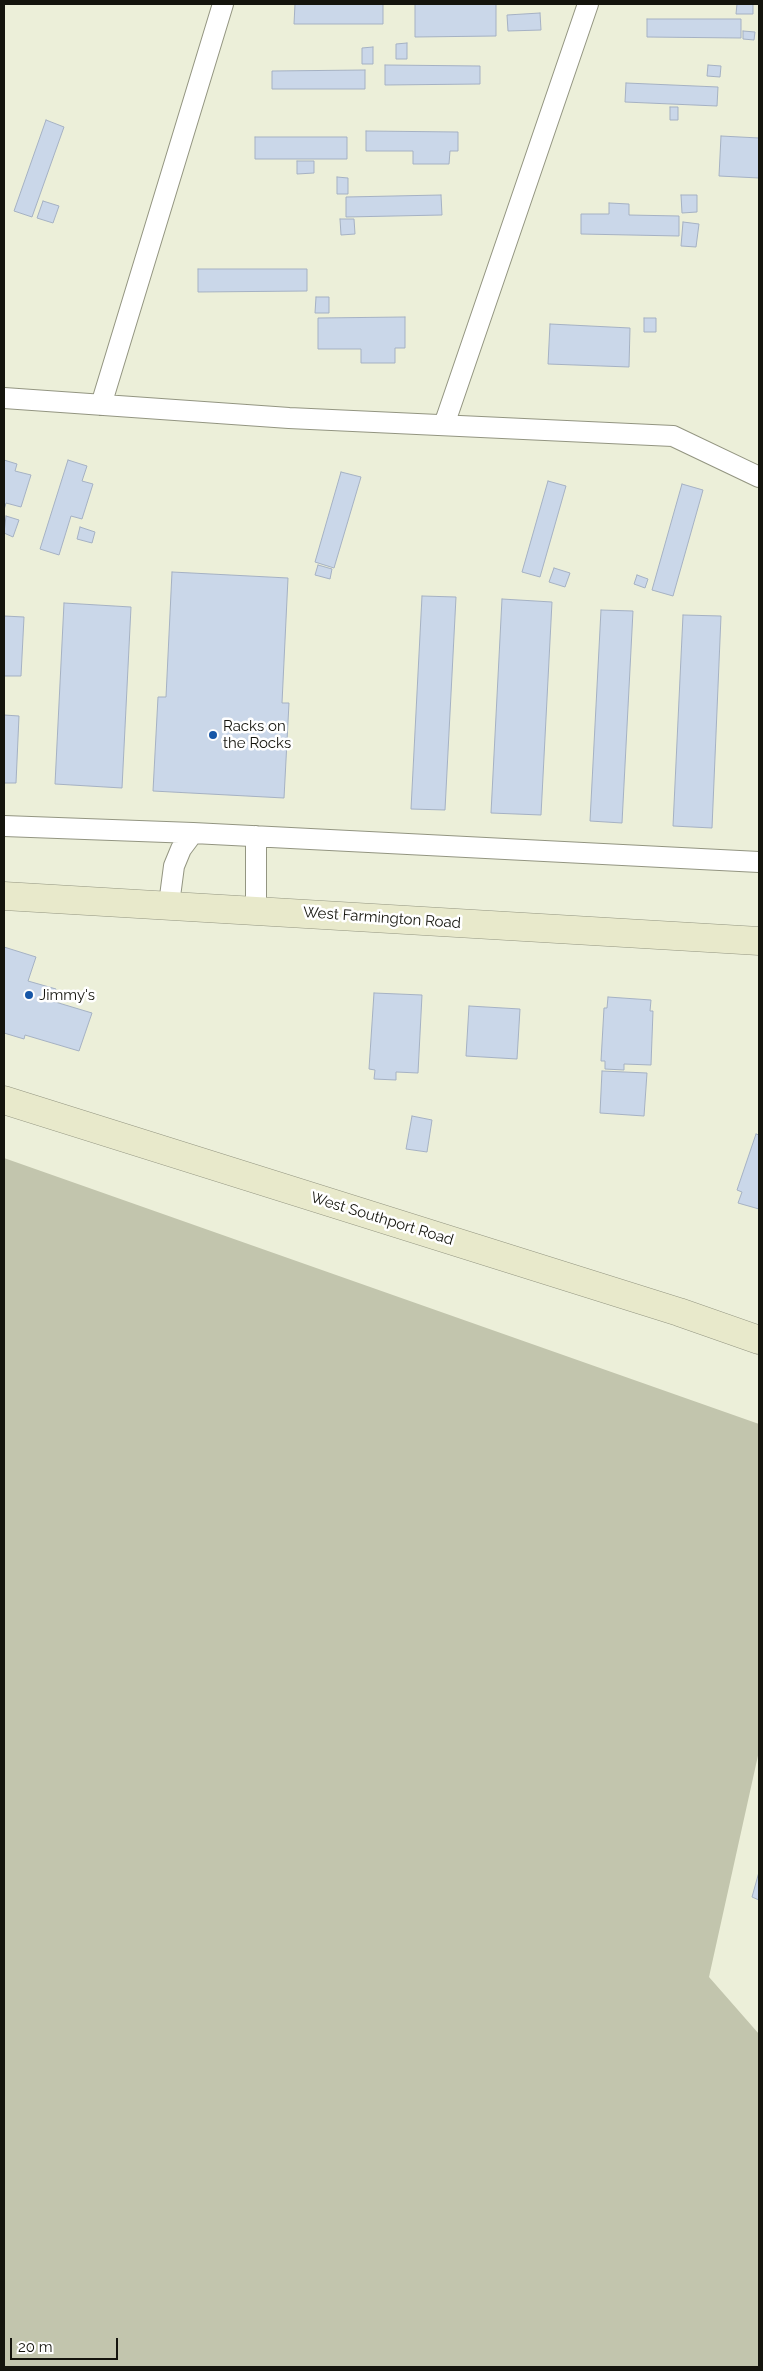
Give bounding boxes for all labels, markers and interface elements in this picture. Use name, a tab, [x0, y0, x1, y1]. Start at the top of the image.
place label: Racks on the Rocks	[223, 717, 291, 752]
marker: Racks on the Rocks	[207, 729, 219, 741]
street label: West Farmington Road	[302, 903, 462, 933]
place label: Jimmy's	[39, 986, 95, 1004]
marker: Jimmy's	[23, 989, 35, 1001]
street label: West Southport Road	[308, 1189, 456, 1249]
scale bar	[12, 2328, 120, 2360]
text: 20 m	[18, 2338, 53, 2356]

